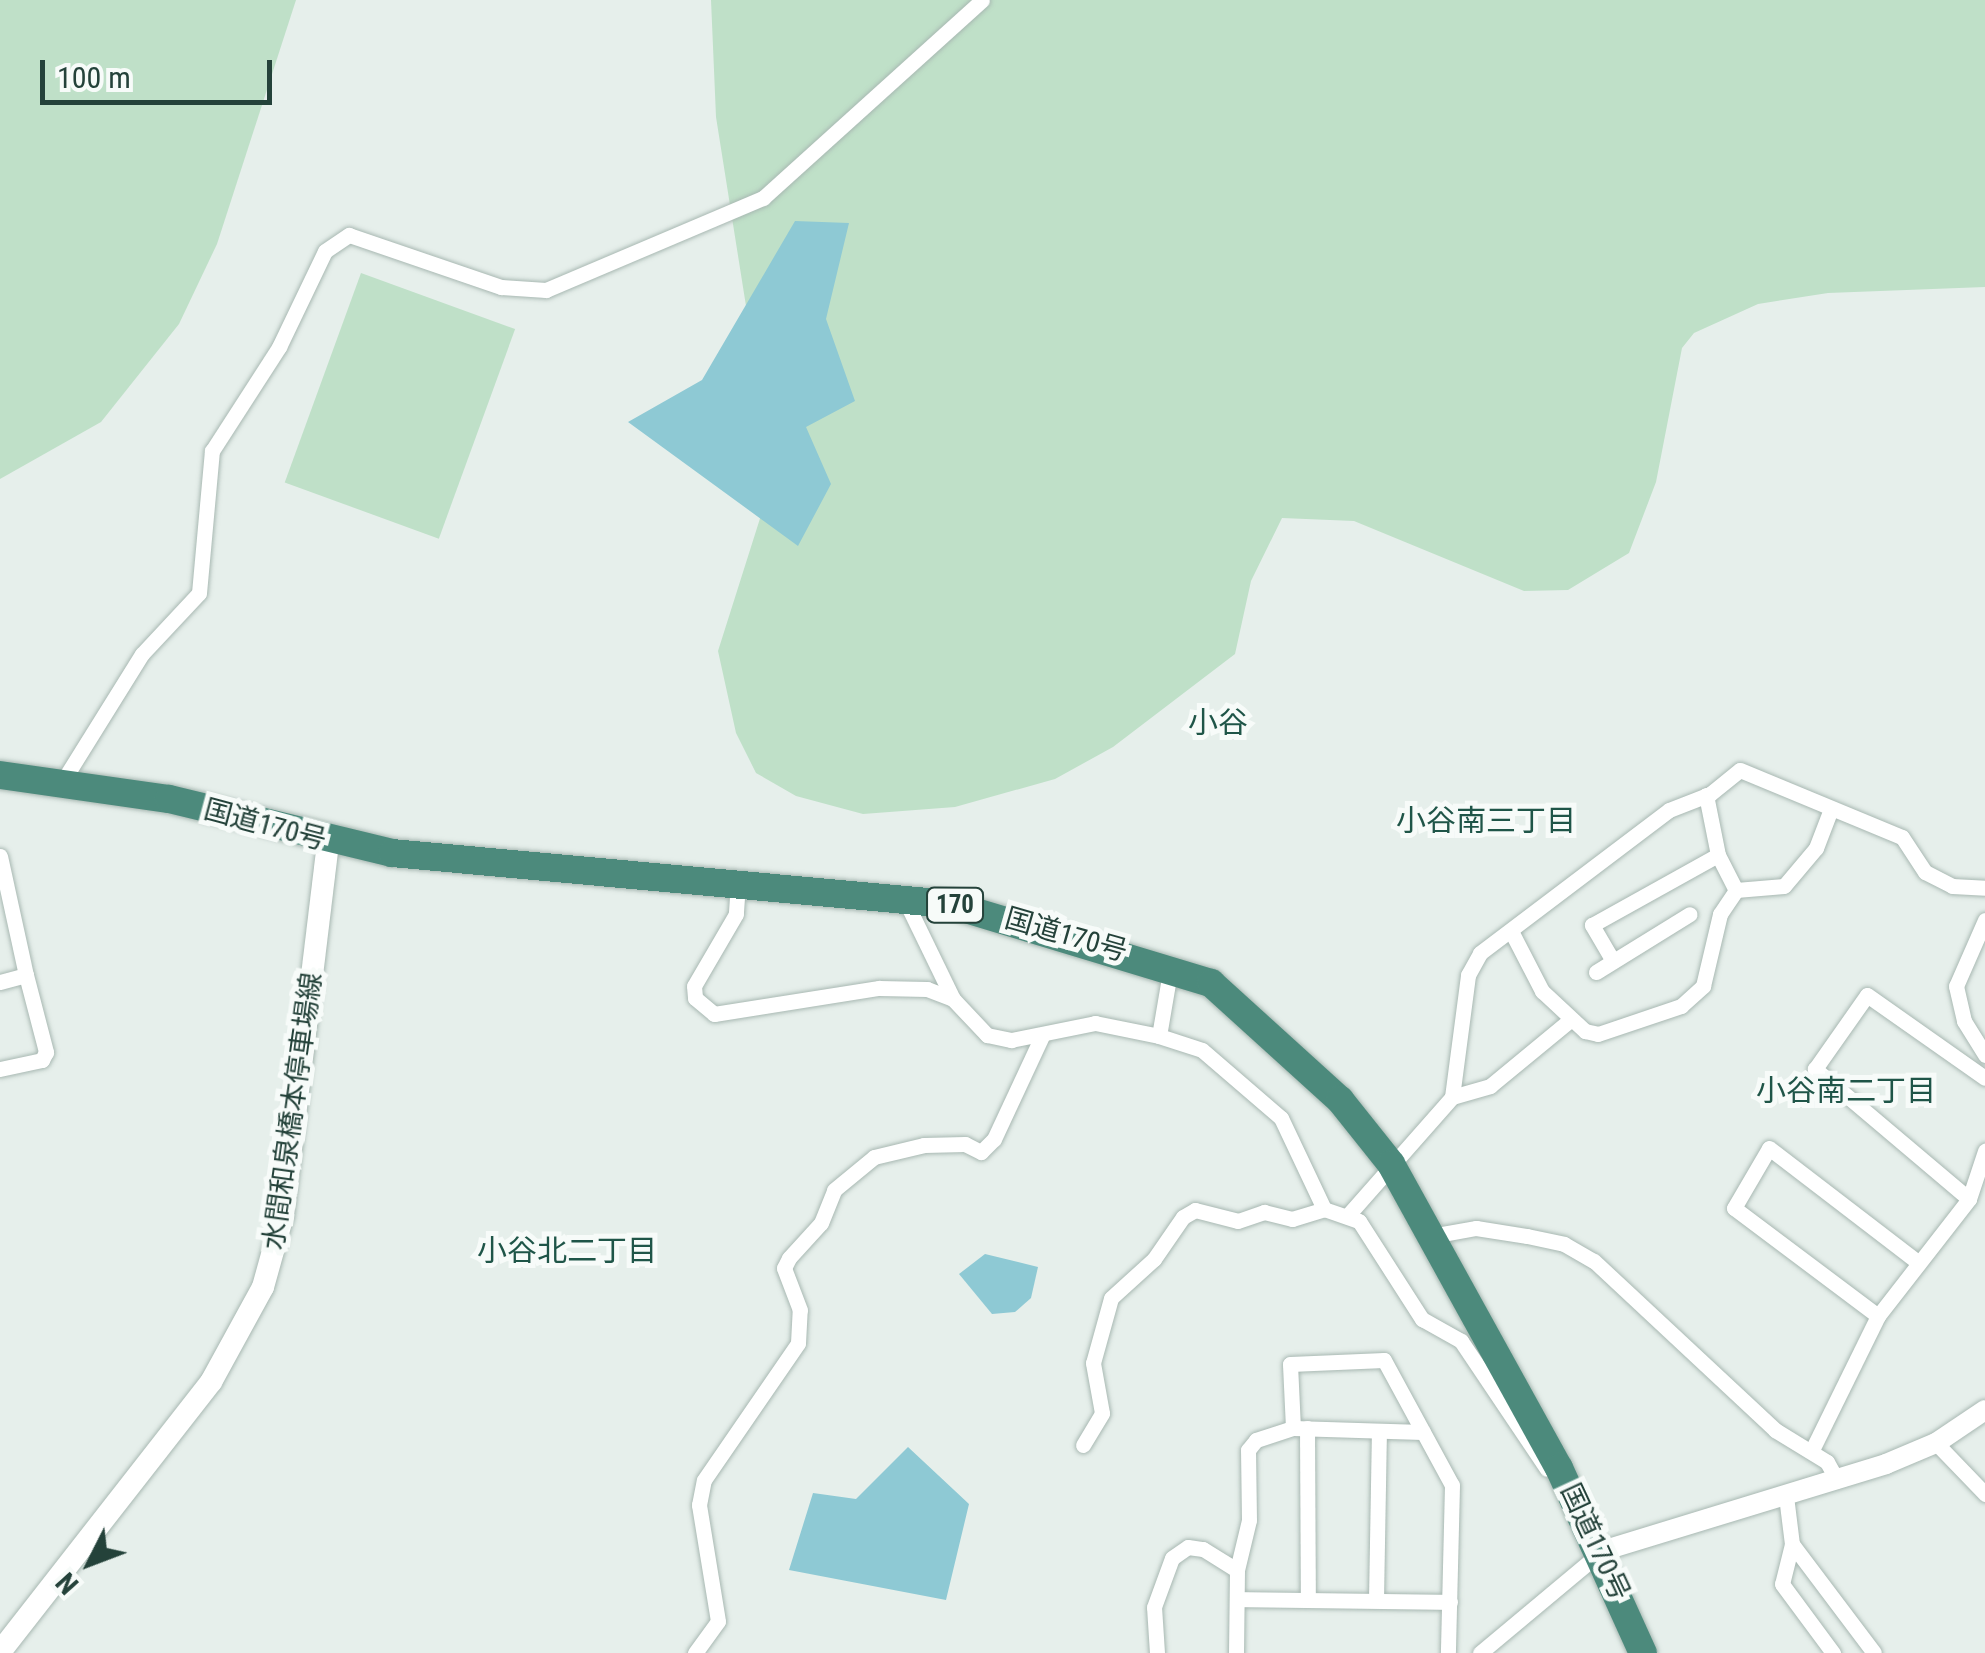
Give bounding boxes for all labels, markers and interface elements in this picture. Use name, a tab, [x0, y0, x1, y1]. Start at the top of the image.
scale bar	[45, 40, 278, 102]
text: 100 m	[57, 60, 131, 95]
district label: 小谷	[1188, 705, 1248, 741]
street label: 国道170号	[200, 793, 330, 857]
district label: 小谷南三丁目	[1396, 803, 1576, 839]
road number: 170	[925, 885, 985, 925]
street label: 国道170号	[1001, 902, 1131, 968]
street label: 水間和泉橋本停車場線	[257, 970, 329, 1252]
district label: 小谷南二丁目	[1756, 1073, 1936, 1109]
district label: 小谷北二丁目	[477, 1233, 657, 1269]
street label: 国道170号	[1553, 1478, 1637, 1606]
north arrow	[40, 1513, 140, 1613]
text: N	[49, 1566, 85, 1601]

